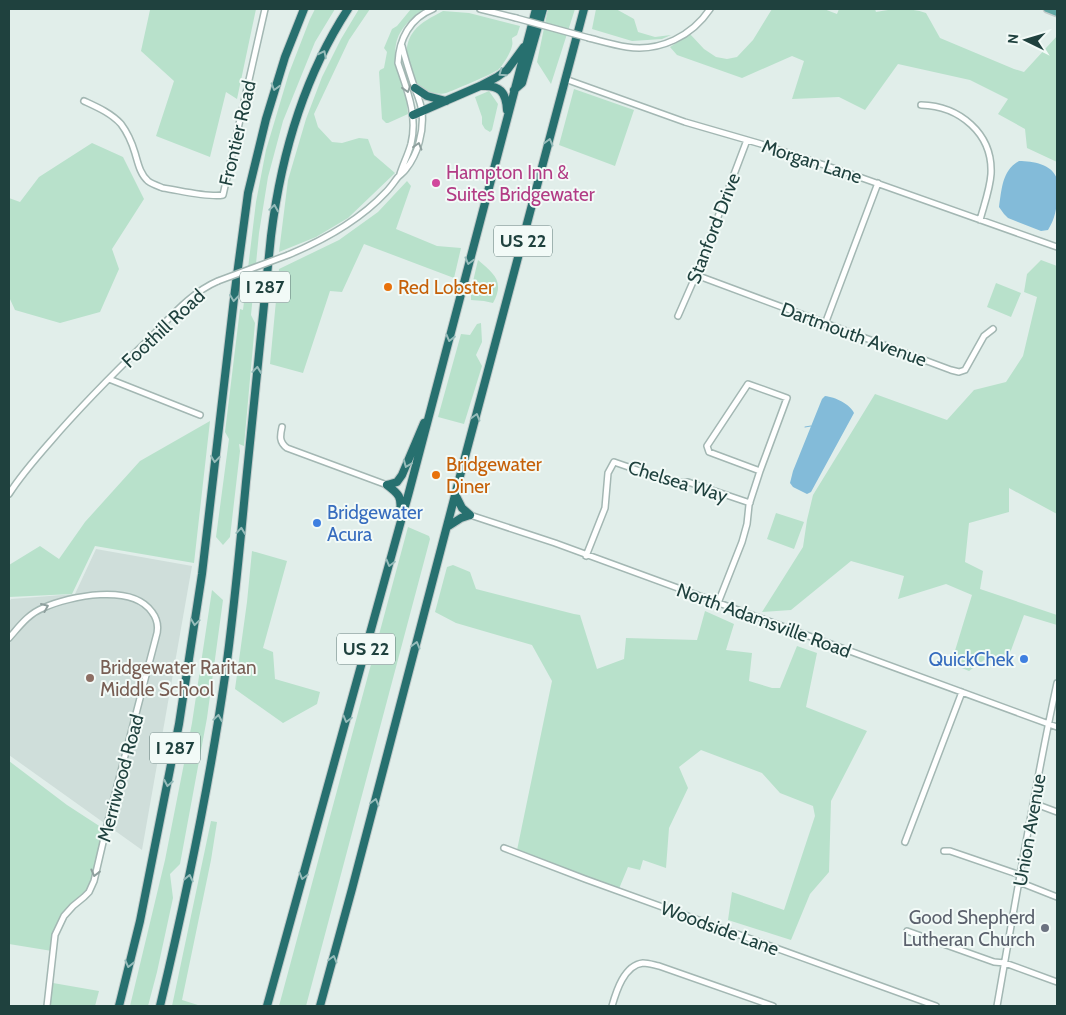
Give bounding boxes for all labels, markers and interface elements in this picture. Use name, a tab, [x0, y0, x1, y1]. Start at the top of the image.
north arrow	[1001, 15, 1051, 65]
text: N	[1004, 33, 1022, 45]
one-way arrow	[317, 50, 327, 59]
one-way arrow	[498, 67, 507, 76]
street label: Frontier Road	[214, 78, 261, 188]
one-way arrow	[271, 83, 281, 91]
one-way arrow	[401, 84, 411, 92]
street label: Morgan Lane	[759, 134, 865, 189]
one-way arrow	[543, 137, 554, 146]
one-way arrow	[412, 142, 422, 150]
place label: Hampton Inn & Suites Bridgewater	[446, 161, 595, 206]
street label: Stanford Drive	[682, 169, 745, 287]
marker: Hampton Inn & Suites Bridgewater	[430, 177, 442, 189]
one-way arrow	[269, 204, 279, 212]
road number: US 22	[494, 226, 552, 256]
one-way arrow	[464, 257, 475, 265]
road number: I 287	[240, 272, 290, 302]
place label: Red Lobster	[398, 276, 494, 299]
marker: Red Lobster	[382, 281, 394, 293]
street label: Foothill Road	[117, 284, 210, 373]
one-way arrow	[229, 294, 240, 302]
street label: Dartmouth Avenue	[778, 297, 930, 372]
one-way arrow	[445, 333, 456, 342]
one-way arrow	[251, 365, 262, 373]
one-way arrow	[470, 413, 481, 421]
place label: Bridgewater Diner	[446, 453, 542, 498]
street label: Chelsea Way	[625, 455, 731, 508]
one-way arrow	[210, 456, 221, 464]
one-way arrow	[402, 459, 412, 467]
marker: Bridgewater Diner	[430, 469, 442, 481]
place label: Bridgewater Acura	[327, 501, 423, 546]
marker: Bridgewater Acura	[311, 517, 323, 529]
one-way arrow	[235, 527, 246, 535]
one-way arrow	[385, 558, 396, 567]
street label: North Adamsville Road	[674, 578, 854, 663]
one-way arrow	[40, 603, 49, 614]
one-way arrow	[190, 619, 201, 627]
road number: US 22	[337, 634, 395, 664]
one-way arrow	[410, 641, 420, 649]
place label: QuickChek	[929, 648, 1014, 671]
marker: QuickChek	[1018, 653, 1030, 665]
place label: Bridgewater Raritan Middle School	[100, 656, 257, 701]
marker: Bridgewater Raritan Middle School	[84, 672, 96, 684]
street label: Merriwood Road	[92, 712, 149, 845]
one-way arrow	[212, 714, 223, 722]
one-way arrow	[342, 715, 352, 723]
road number: I 287	[150, 732, 200, 764]
street label: Union Avenue	[1008, 772, 1051, 888]
one-way arrow	[164, 778, 174, 787]
one-way arrow	[369, 798, 380, 807]
one-way arrow	[91, 869, 101, 877]
one-way arrow	[299, 871, 309, 879]
one-way arrow	[183, 874, 194, 883]
street label: Woodside Lane	[658, 896, 782, 961]
place label: Good Shepherd Lutheran Church	[903, 906, 1035, 951]
marker: Good Shepherd Lutheran Church	[1039, 922, 1051, 934]
one-way arrow	[327, 955, 338, 964]
one-way arrow	[124, 959, 135, 968]

